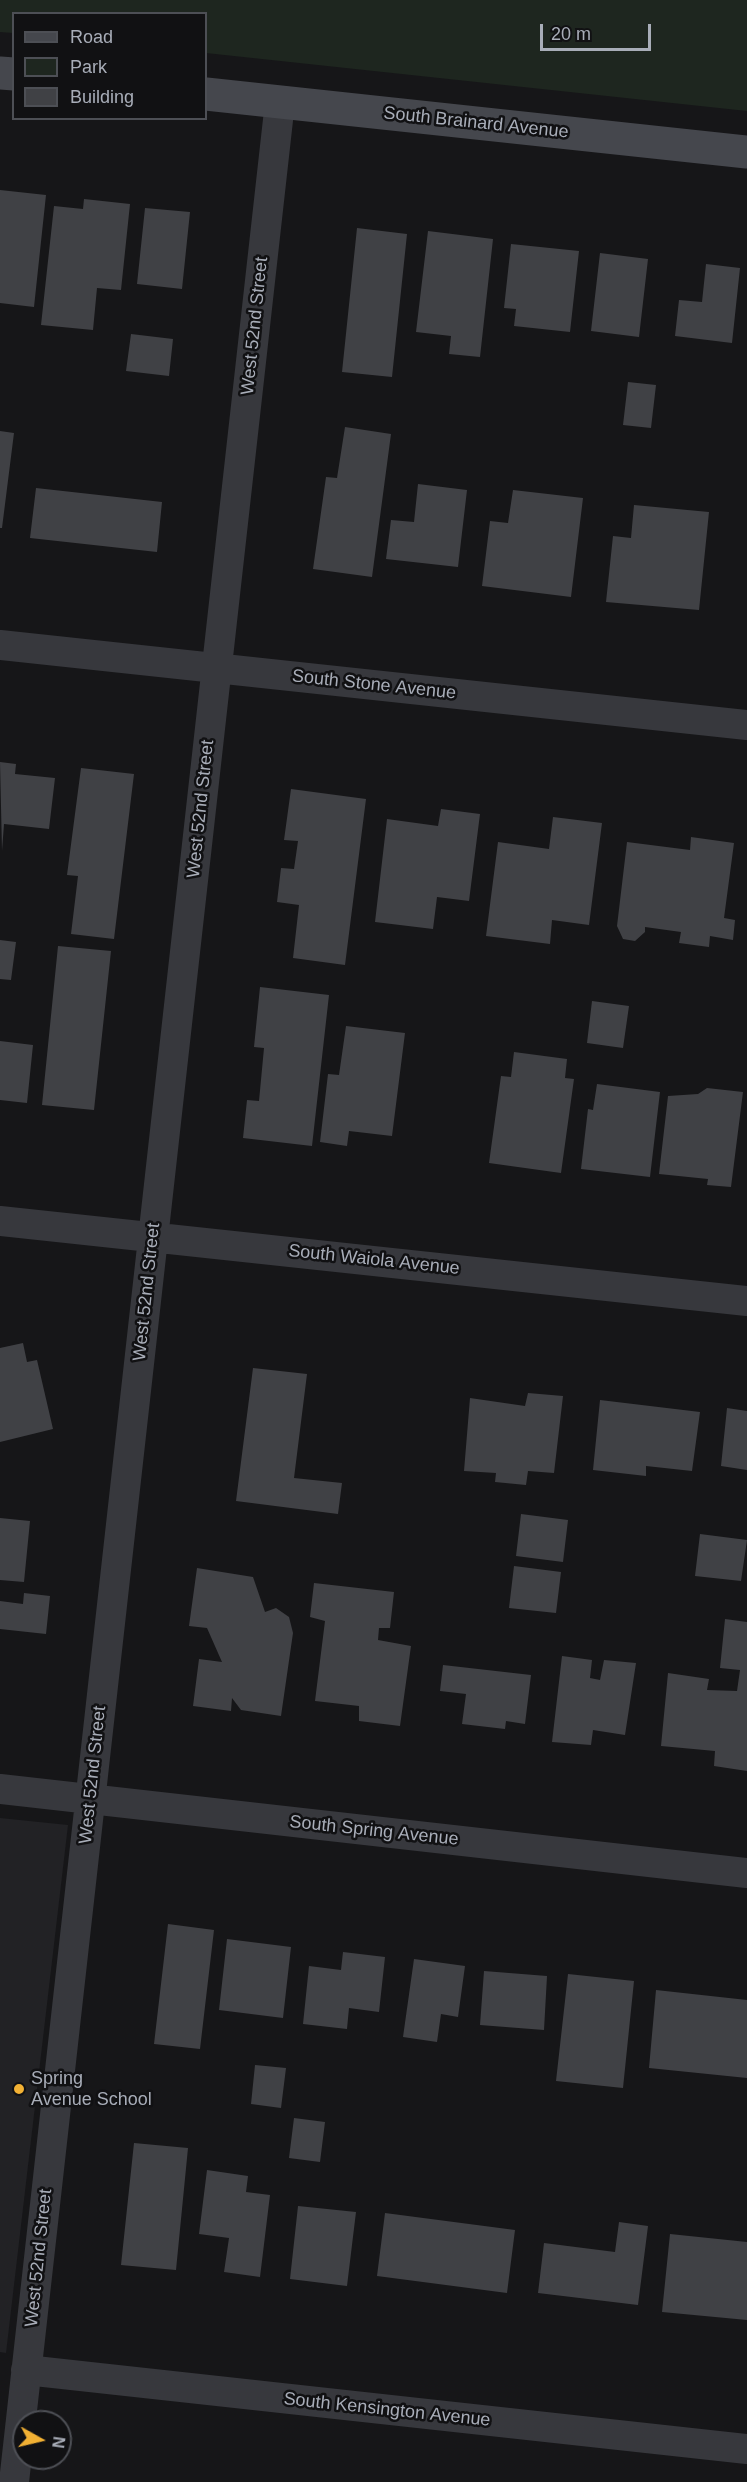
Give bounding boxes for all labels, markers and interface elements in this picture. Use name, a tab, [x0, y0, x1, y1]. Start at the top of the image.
legend	[12, 12, 207, 120]
scale bar	[543, 12, 654, 50]
text: 20 m	[551, 24, 591, 44]
text: Road	[70, 27, 113, 47]
text: Park	[70, 57, 107, 77]
text: Building	[70, 87, 134, 107]
street label: South Brainard Avenue	[382, 103, 570, 143]
street label: West 52nd Street	[237, 256, 273, 396]
street label: South Stone Avenue	[291, 666, 457, 704]
street label: West 52nd Street	[183, 739, 219, 879]
street label: West 52nd Street	[129, 1222, 165, 1362]
street label: South Waiola Avenue	[287, 1240, 461, 1280]
street label: West 52nd Street	[75, 1705, 111, 1845]
street label: South Spring Avenue	[288, 1811, 460, 1851]
place label: Spring Avenue School	[31, 2068, 152, 2110]
marker: Spring Avenue School	[12, 2082, 26, 2096]
street label: West 52nd Street	[21, 2188, 57, 2328]
street label: South Kensington Avenue	[283, 2388, 491, 2432]
north arrow	[12, 2410, 72, 2470]
text: N	[49, 2435, 68, 2449]

